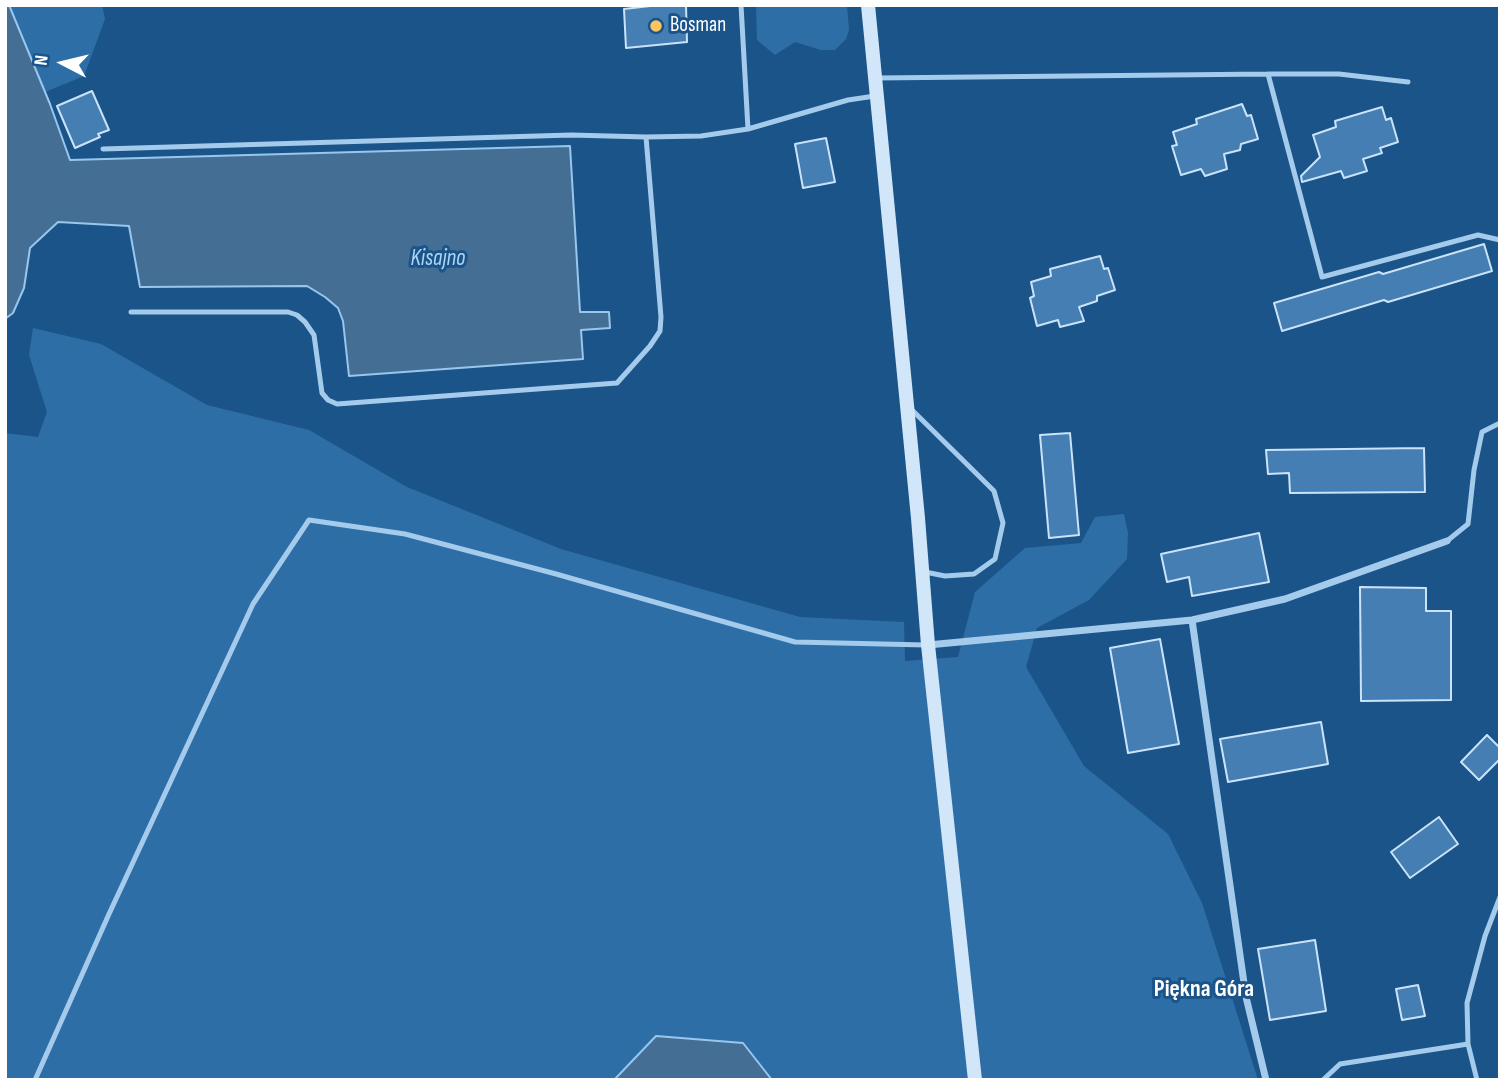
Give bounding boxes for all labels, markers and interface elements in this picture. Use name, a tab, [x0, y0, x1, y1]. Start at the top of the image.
place label: Bosman	[670, 13, 726, 39]
marker: Bosman	[648, 18, 664, 34]
north arrow	[28, 28, 98, 98]
text: N	[30, 54, 54, 67]
water label: Kisajno	[411, 245, 465, 273]
district label: Piękna Góra	[1154, 976, 1254, 1004]

